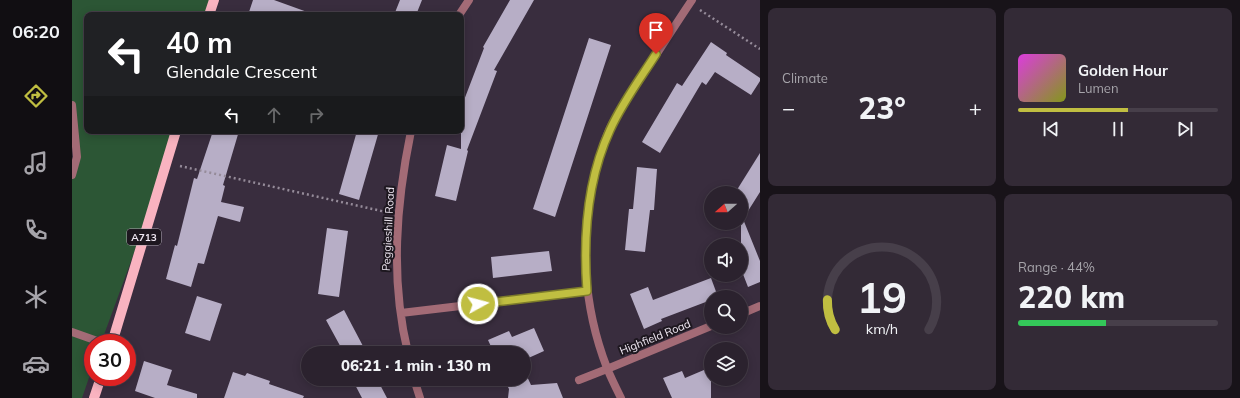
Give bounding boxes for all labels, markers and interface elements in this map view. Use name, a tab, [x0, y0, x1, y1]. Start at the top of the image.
pin	[639, 13, 673, 54]
icon: arrive	[645, 19, 667, 41]
text: 06:20	[12, 20, 60, 43]
text: 40 m	[166, 25, 232, 60]
icon: left	[100, 28, 152, 80]
text: Glendale Crescent	[166, 60, 317, 83]
text: Golden Hour	[1078, 61, 1168, 80]
text: Climate	[782, 70, 828, 86]
text: Lumen	[1078, 80, 1119, 96]
icon: directions	[22, 82, 50, 110]
text: 23°	[858, 89, 906, 127]
text: −	[782, 94, 795, 122]
text: +	[969, 94, 982, 122]
icon: left	[221, 104, 243, 126]
icon: ahead	[263, 104, 285, 126]
icon: right	[305, 104, 327, 126]
icon: previous	[1040, 118, 1062, 140]
icon: pause	[1107, 118, 1129, 140]
icon: next	[1174, 118, 1196, 140]
icon: music	[22, 149, 50, 177]
north arrow	[704, 186, 748, 230]
map controls	[704, 186, 748, 386]
street label: Peggieshill Road	[379, 187, 397, 271]
icon: phone	[22, 216, 50, 244]
road number: A713	[127, 229, 161, 245]
button: sound	[704, 238, 748, 282]
text: Range · 44%	[1018, 259, 1095, 275]
text: 19	[857, 271, 907, 323]
text: 220 km	[1018, 278, 1125, 316]
icon: climate	[22, 283, 50, 311]
position arrow	[457, 283, 499, 325]
button: search	[704, 290, 748, 334]
street label: Highfield Road	[617, 316, 693, 358]
text: km/h	[866, 320, 898, 338]
speed limit sign: 30	[84, 334, 136, 386]
button: layers	[704, 342, 748, 386]
icon: car	[22, 350, 50, 378]
text: 06:21 · 1 min · 130 m	[341, 356, 491, 375]

